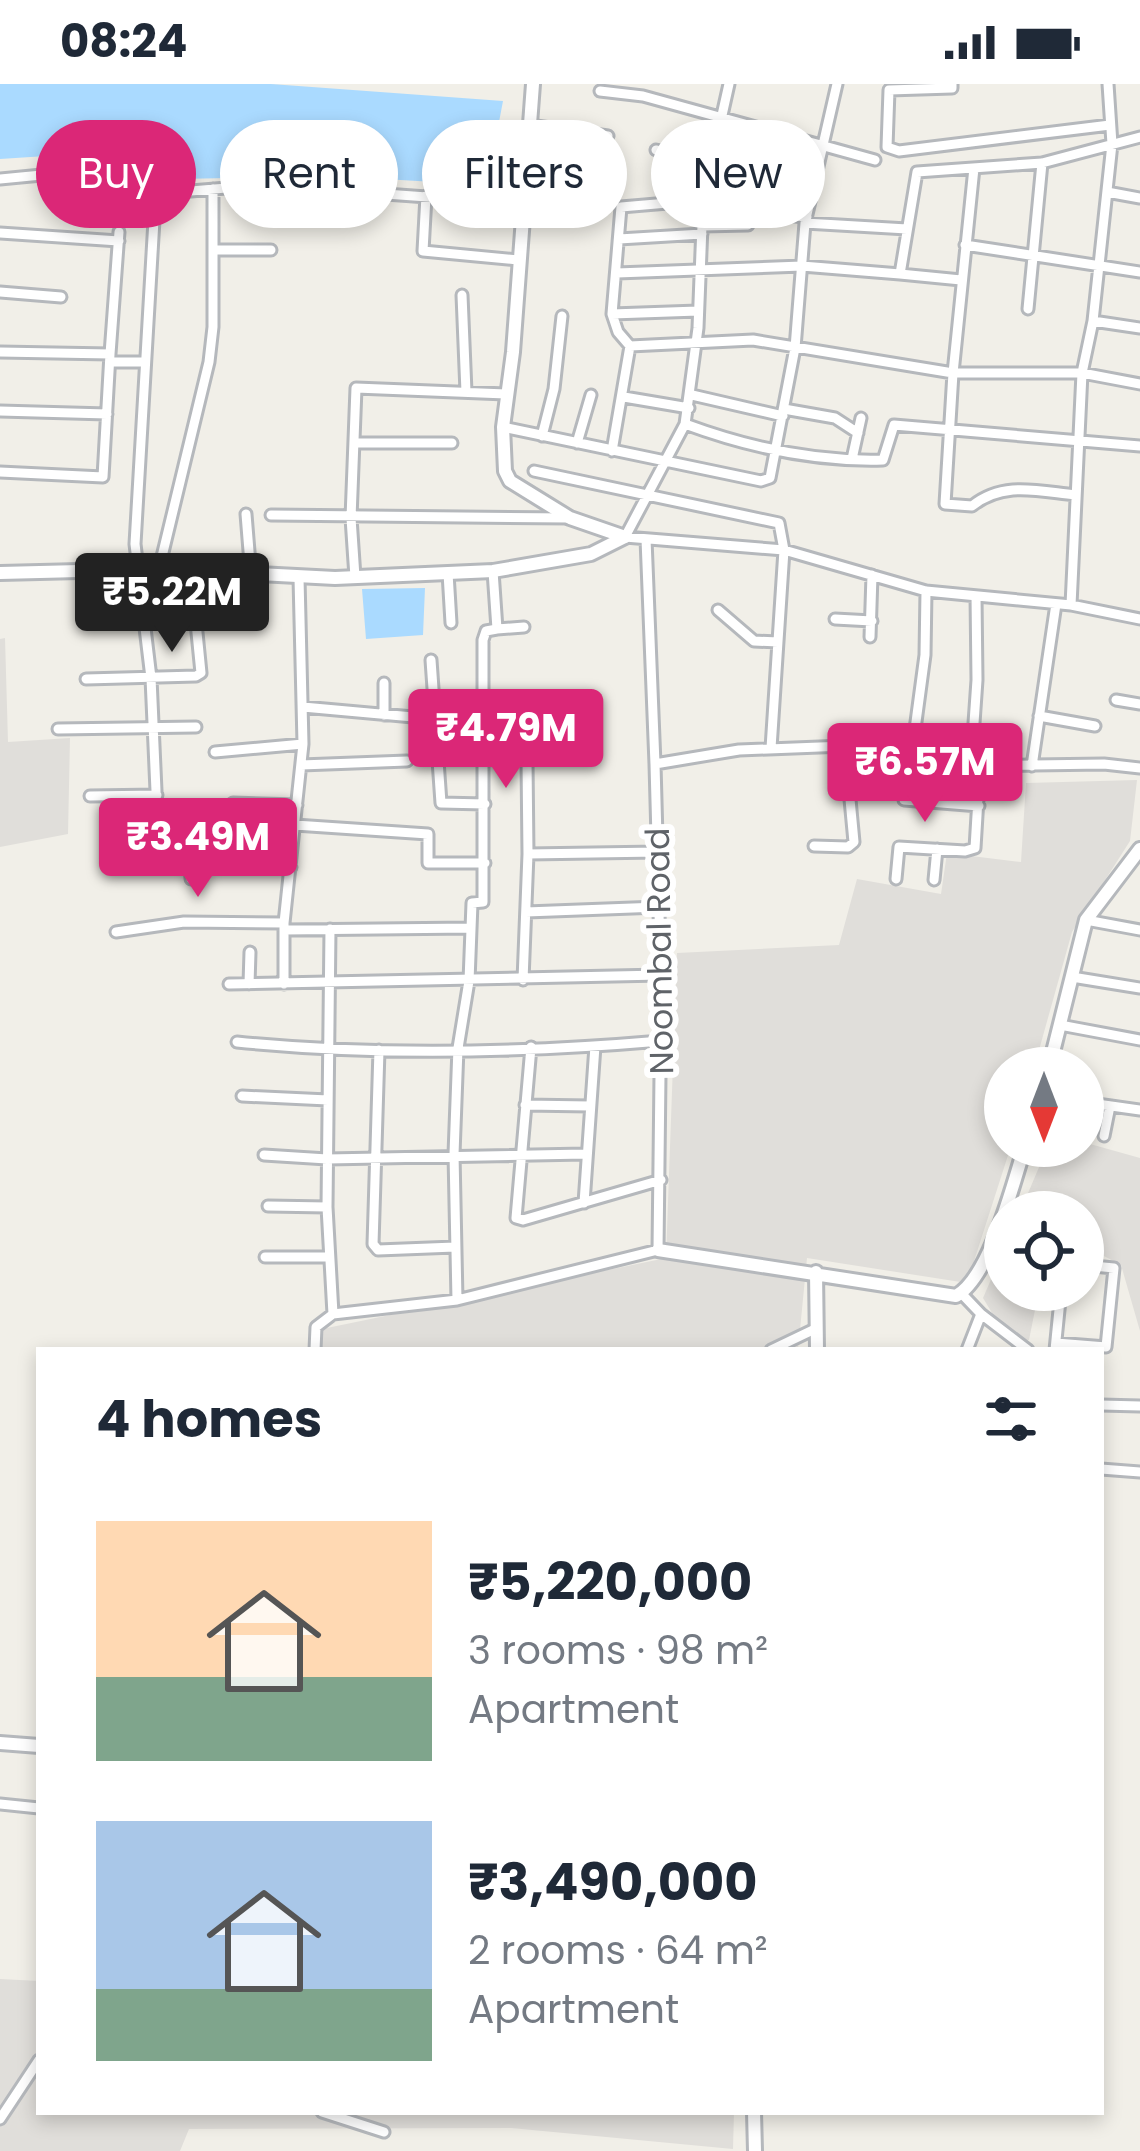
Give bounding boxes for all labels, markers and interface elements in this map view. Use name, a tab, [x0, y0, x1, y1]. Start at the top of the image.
text: 08:24	[60, 10, 187, 73]
chip: Buy	[36, 120, 196, 228]
chip: Rent	[220, 120, 398, 228]
chip: Filters	[422, 120, 627, 228]
chip: New	[651, 120, 825, 228]
pin: ₹5.22M	[74, 553, 270, 655]
text: ₹5.22M	[102, 564, 242, 619]
pin: ₹4.79M	[408, 689, 604, 791]
text: ₹4.79M	[435, 700, 577, 755]
pin: ₹6.57M	[827, 723, 1023, 825]
text: ₹6.57M	[854, 734, 996, 789]
pin: ₹3.49M	[100, 798, 296, 900]
text: ₹3.49M	[126, 809, 270, 864]
street label: Noombal Road	[634, 827, 685, 1075]
north arrow	[984, 1047, 1104, 1167]
map controls	[984, 1047, 1104, 1311]
button: locate	[984, 1191, 1104, 1311]
text: 4 homes	[96, 1383, 322, 1455]
icon: filters	[978, 1386, 1044, 1452]
text: ₹5,220,000	[468, 1546, 752, 1618]
icon: home	[192, 1569, 336, 1713]
text: 3 rooms · 98 m²	[468, 1623, 768, 1678]
text: Apartment	[468, 1682, 679, 1737]
text: ₹3,490,000	[468, 1846, 758, 1918]
icon: home	[192, 1869, 336, 2013]
text: 2 rooms · 64 m²	[468, 1923, 768, 1978]
text: Apartment	[468, 1982, 679, 2037]

